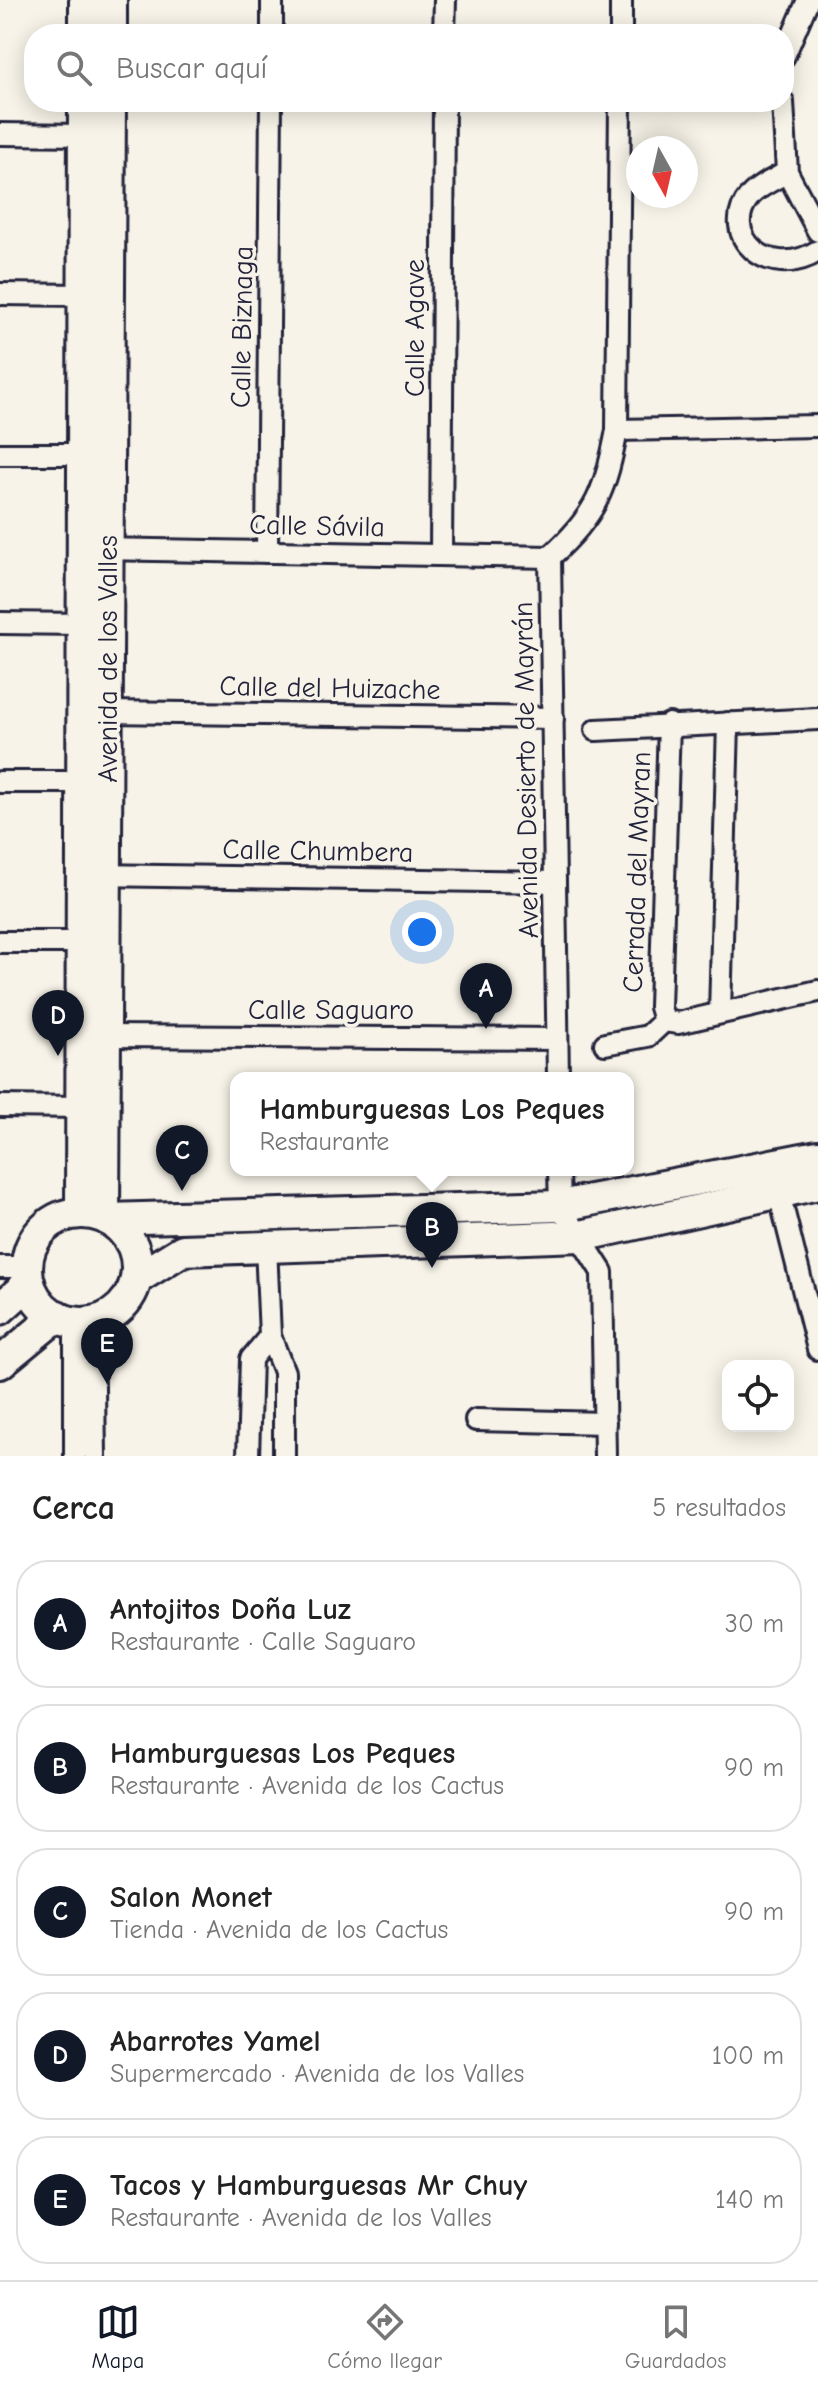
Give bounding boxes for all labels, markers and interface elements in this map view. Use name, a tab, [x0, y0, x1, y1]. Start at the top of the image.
search box	[24, 24, 794, 112]
icon: search	[52, 46, 96, 90]
text: Buscar aquí	[116, 51, 267, 86]
north arrow	[626, 136, 698, 208]
street label: Calle Biznaga	[225, 246, 259, 408]
street label: Calle Agave	[399, 259, 431, 397]
street label: Calle Sávila	[249, 509, 385, 543]
street label: Avenida de los Valles	[92, 535, 124, 783]
street label: Avenida Desierto de Mayrán	[507, 601, 545, 939]
street label: Calle del Huizache	[219, 670, 441, 706]
street label: Cerrada del Mayran	[617, 751, 657, 993]
street label: Calle Chumbera	[222, 833, 414, 869]
your location	[402, 912, 442, 952]
pin: A	[460, 963, 512, 1029]
pin: D	[32, 990, 84, 1056]
street label: Calle Saguaro	[248, 994, 414, 1026]
popup	[230, 1072, 634, 1176]
text: Hamburguesas Los Peques	[259, 1092, 605, 1127]
pin: C	[156, 1125, 208, 1191]
text: Restaurante	[259, 1127, 389, 1157]
pin: B	[406, 1202, 458, 1268]
pin: E	[81, 1318, 133, 1384]
map controls	[722, 1360, 794, 1432]
button: locate	[722, 1360, 794, 1432]
text: Cerca	[32, 1488, 115, 1528]
text: 5 resultados	[652, 1493, 786, 1523]
text: Antojitos Doña Luz	[110, 1592, 351, 1627]
text: A	[53, 1609, 67, 1639]
text: 30 m	[725, 1609, 784, 1639]
text: Restaurante · Calle Saguaro	[110, 1627, 416, 1657]
text: Hamburguesas Los Peques	[110, 1736, 455, 1771]
text: B	[52, 1753, 68, 1783]
text: 90 m	[724, 1753, 784, 1783]
text: Restaurante · Avenida de los Cactus	[110, 1771, 504, 1801]
text: Salon Monet	[110, 1880, 272, 1915]
text: C	[52, 1897, 68, 1927]
text: 90 m	[724, 1897, 784, 1927]
text: Tienda · Avenida de los Cactus	[110, 1915, 448, 1945]
text: Abarrotes Yamel	[110, 2024, 321, 2059]
text: D	[52, 2041, 68, 2071]
text: 100 m	[712, 2041, 784, 2071]
text: Supermercado · Avenida de los Valles	[110, 2059, 524, 2089]
text: Tacos y Hamburguesas Mr Chuy	[110, 2168, 527, 2203]
text: E	[52, 2185, 68, 2215]
text: 140 m	[715, 2185, 784, 2215]
text: Restaurante · Avenida de los Valles	[110, 2203, 492, 2233]
tab: Mapa	[91, 2300, 144, 2374]
tab: Cómo llegar	[327, 2300, 442, 2374]
tab: Guardados	[625, 2300, 727, 2374]

